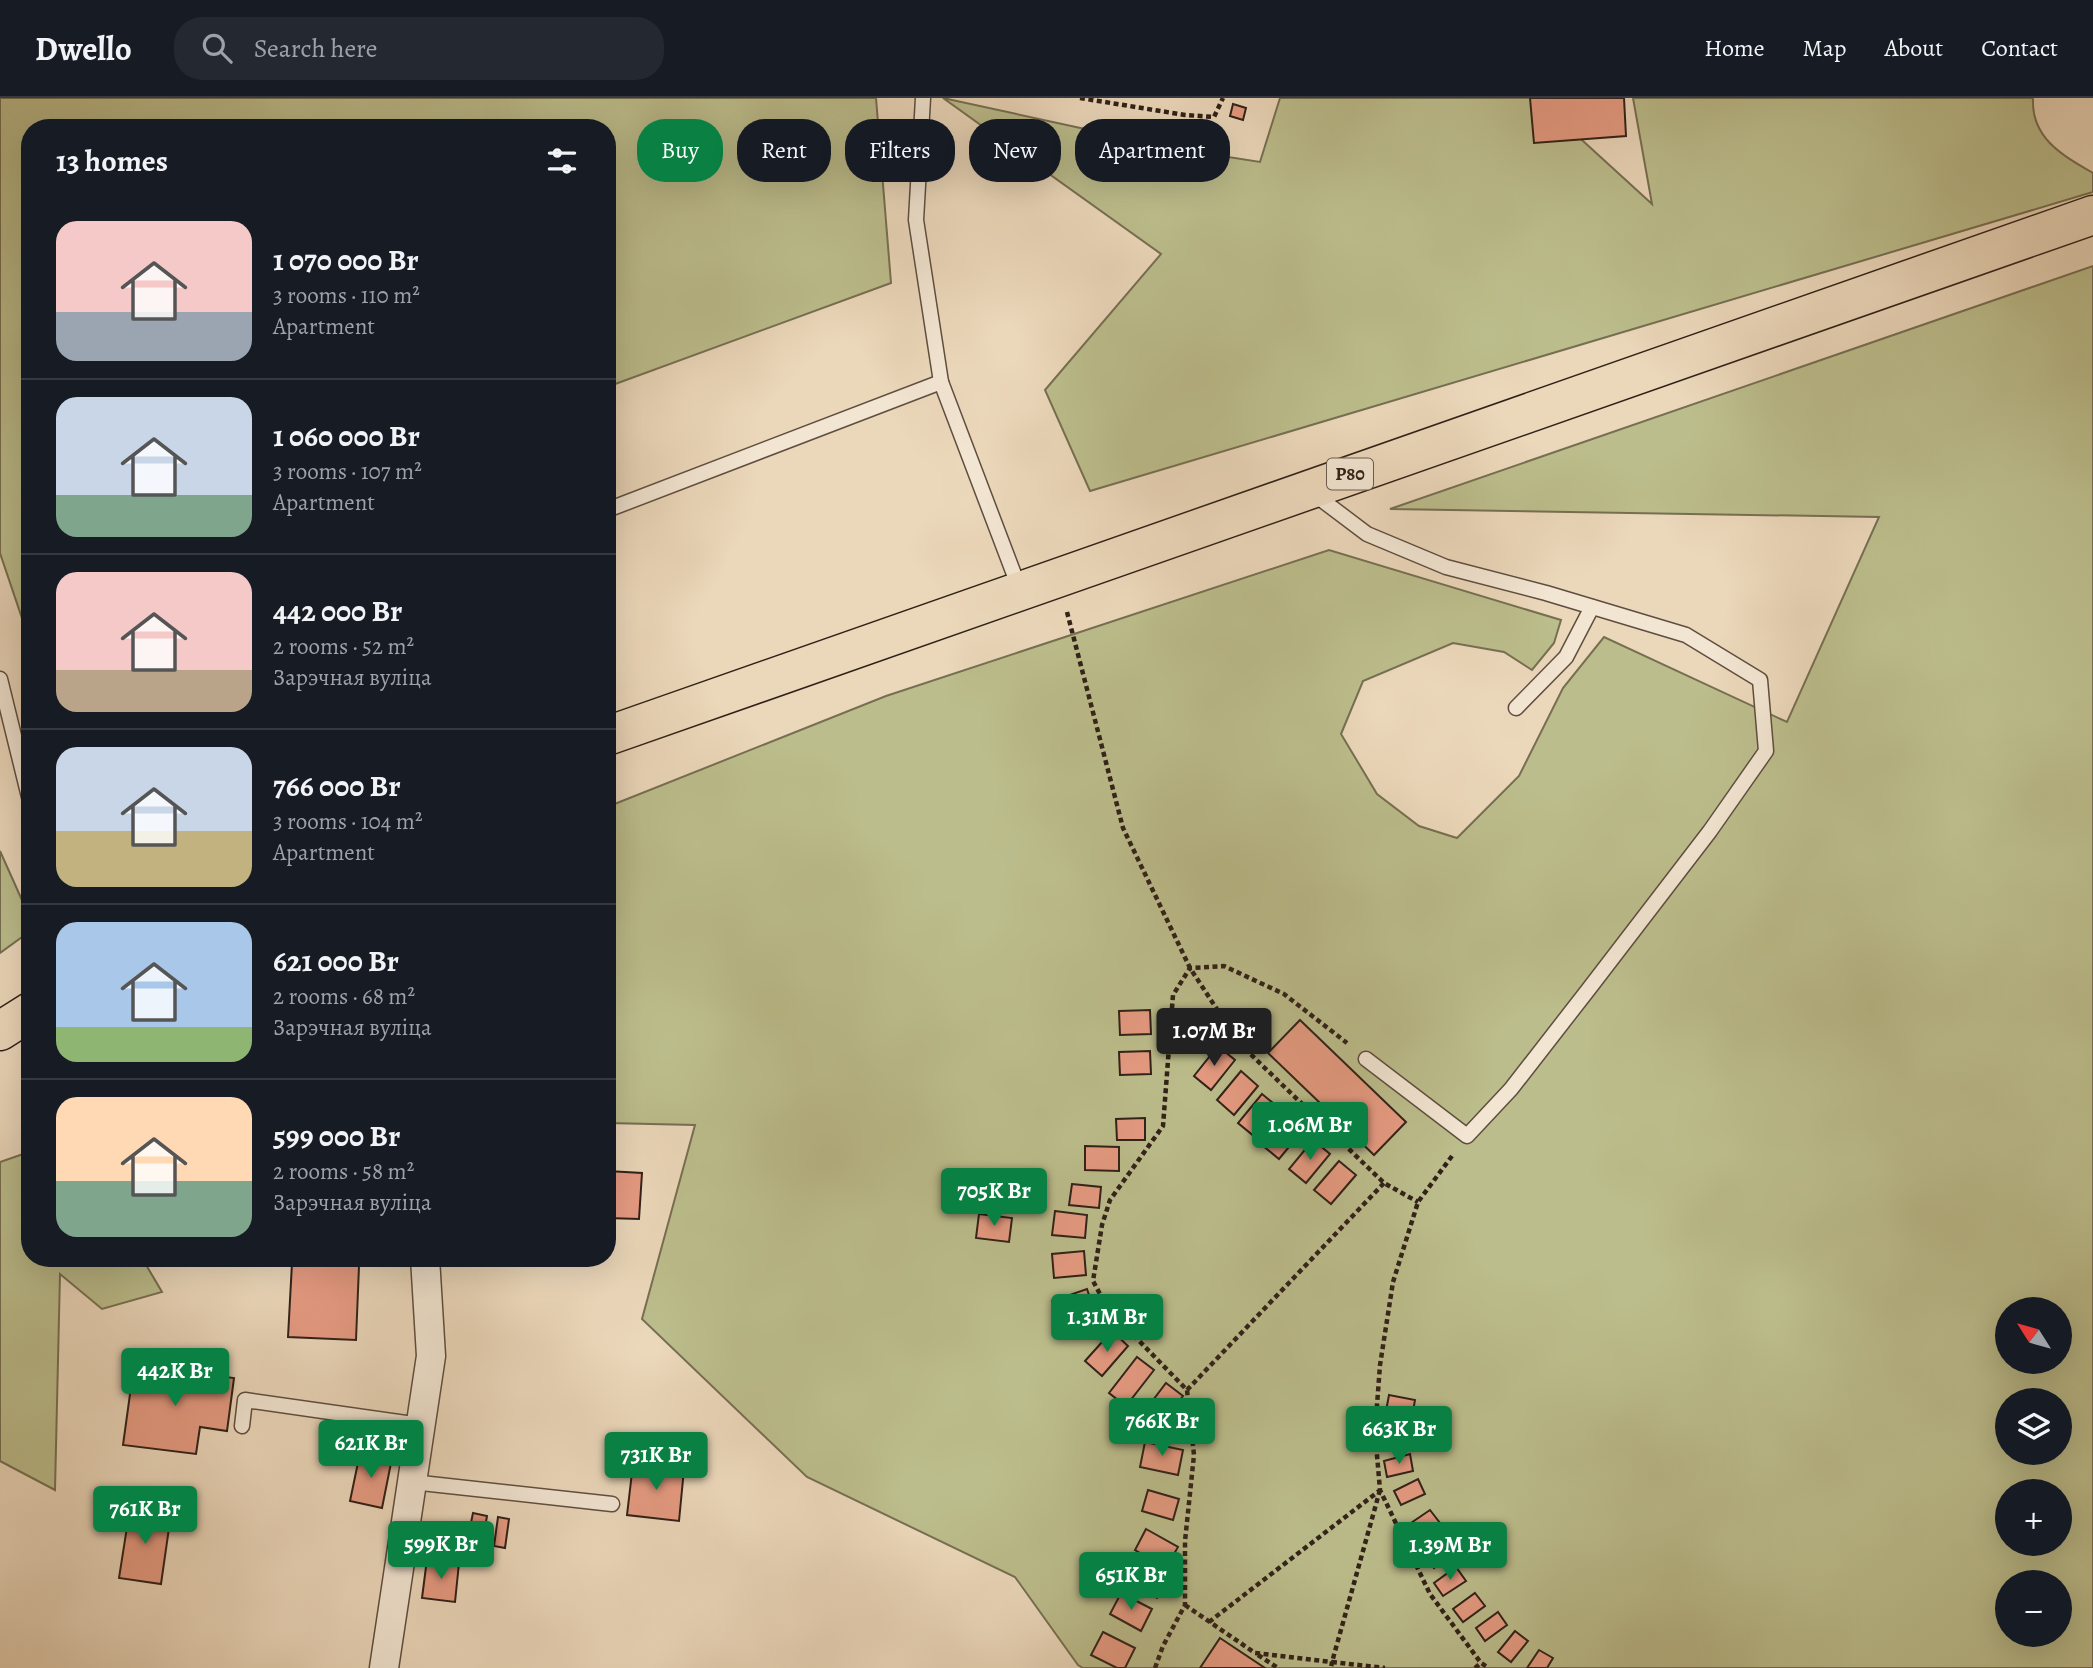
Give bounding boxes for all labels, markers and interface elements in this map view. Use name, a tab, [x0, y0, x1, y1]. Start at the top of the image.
search box	[174, 17, 664, 80]
text: Dwello	[35, 26, 132, 71]
icon: search	[198, 29, 236, 67]
text: Search here	[254, 31, 377, 66]
text: Home	[1704, 32, 1765, 64]
text: Map	[1803, 32, 1847, 64]
text: About	[1885, 32, 1943, 64]
text: Contact	[1981, 32, 2058, 64]
chip: Buy	[637, 119, 723, 182]
chip: Rent	[737, 119, 831, 182]
chip: Filters	[845, 119, 955, 182]
chip: New	[969, 119, 1061, 182]
chip: Apartment	[1075, 119, 1230, 182]
text: 13 homes	[56, 141, 168, 181]
icon: filters	[543, 142, 581, 180]
text: 1 070 000 Br	[273, 240, 419, 280]
icon: home	[112, 249, 196, 333]
text: 3 rooms · 110 m²	[273, 280, 420, 311]
text: Apartment	[273, 311, 375, 342]
text: 1 060 000 Br	[273, 416, 420, 456]
icon: home	[112, 425, 196, 509]
text: 3 rooms · 107 m²	[273, 456, 422, 487]
road number: Р80	[1327, 458, 1373, 490]
text: Apartment	[273, 487, 375, 518]
text: 442 000 Br	[273, 591, 402, 631]
icon: home	[112, 600, 196, 684]
text: 2 rooms · 52 m²	[273, 631, 414, 662]
text: Зарэчная вуліца	[273, 662, 432, 693]
text: 766 000 Br	[273, 766, 401, 806]
icon: home	[112, 775, 196, 859]
text: 3 rooms · 104 m²	[273, 806, 422, 837]
text: Apartment	[273, 837, 375, 868]
text: 621 000 Br	[273, 941, 399, 981]
icon: home	[112, 950, 196, 1034]
text: 2 rooms · 68 m²	[273, 981, 415, 1012]
pin: 1.07M Br	[1142, 1009, 1286, 1068]
text: Зарэчная вуліца	[273, 1012, 432, 1043]
text: 1.07M Br	[1172, 1015, 1256, 1046]
pin: 1.06M Br	[1238, 1102, 1382, 1162]
text: 1.06M Br	[1268, 1109, 1352, 1140]
text: 599 000 Br	[273, 1116, 400, 1156]
icon: home	[112, 1125, 196, 1209]
text: 2 rooms · 58 m²	[273, 1156, 414, 1187]
pin: 705K Br	[929, 1168, 1059, 1228]
text: 705K Br	[957, 1175, 1031, 1206]
text: Зарэчная вуліца	[273, 1187, 432, 1218]
pin: 1.31M Br	[1035, 1294, 1179, 1354]
north arrow	[1995, 1297, 2072, 1374]
map controls	[1995, 1297, 2072, 1647]
text: 1.31M Br	[1067, 1301, 1147, 1332]
pin: 442K Br	[110, 1348, 240, 1408]
text: 442K Br	[137, 1355, 213, 1386]
button: layers	[1995, 1388, 2072, 1465]
pin: 766K Br	[1097, 1398, 1227, 1458]
text: 766K Br	[1125, 1405, 1199, 1436]
pin: 663K Br	[1334, 1406, 1464, 1466]
text: 663K Br	[1362, 1413, 1436, 1444]
pin: 621K Br	[306, 1420, 436, 1480]
text: 621K Br	[335, 1427, 407, 1458]
pin: 731K Br	[591, 1432, 721, 1492]
text: 731K Br	[621, 1439, 691, 1470]
button: +	[1995, 1479, 2072, 1556]
pin: 761K Br	[80, 1486, 210, 1546]
text: 761K Br	[109, 1493, 181, 1524]
pin: 599K Br	[376, 1522, 506, 1581]
pin: 1.39M Br	[1378, 1522, 1522, 1582]
text: 599K Br	[404, 1528, 478, 1559]
text: 1.39M Br	[1409, 1529, 1491, 1560]
pin: 651K Br	[1066, 1552, 1196, 1612]
text: 651K Br	[1095, 1559, 1167, 1590]
button: −	[1995, 1570, 2072, 1647]

